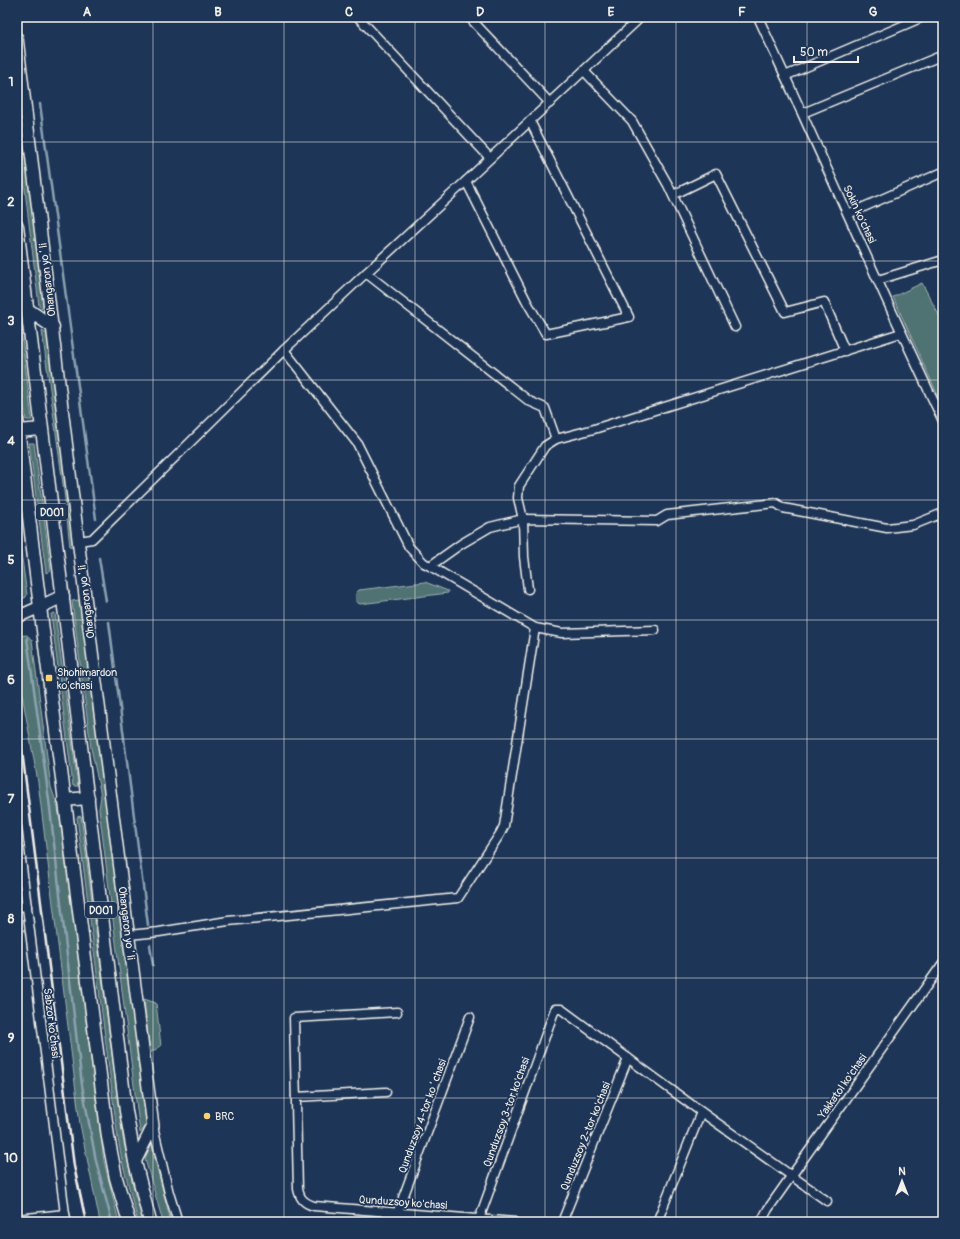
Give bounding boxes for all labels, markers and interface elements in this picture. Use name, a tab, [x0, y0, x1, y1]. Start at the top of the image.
text: A	[83, 4, 92, 20]
text: B	[214, 4, 222, 20]
text: C	[345, 4, 353, 20]
text: D	[476, 4, 484, 20]
text: E	[608, 4, 615, 20]
text: F	[738, 4, 746, 20]
text: G	[869, 4, 878, 20]
scale bar	[794, 38, 858, 64]
text: 50 m	[800, 45, 828, 60]
text: 1	[8, 74, 14, 90]
street label: Sokin ko'chasi	[840, 183, 879, 245]
text: 2	[7, 194, 15, 210]
street label: Ohangaron yoʻli	[37, 243, 58, 317]
text: 3	[7, 313, 15, 329]
text: 4	[7, 433, 15, 449]
road number: D001	[36, 504, 68, 520]
text: 5	[7, 552, 15, 568]
street label: Ohangaron yoʻli	[76, 565, 97, 639]
place label: Shohimardon ko'chasi	[57, 666, 117, 692]
text: 6	[7, 672, 15, 688]
marker: Shohimardon ko'chasi	[44, 673, 54, 683]
text: 7	[8, 791, 15, 807]
street label: Ohangaron yoʻli	[116, 886, 137, 960]
road number: D001	[85, 902, 117, 918]
text: 8	[8, 911, 15, 927]
street label: Sabzor ko'chasi	[41, 987, 62, 1059]
text: 9	[8, 1030, 15, 1046]
street label: Yakkatol ko'chasi	[815, 1051, 869, 1122]
street label: Qunduzsoy 3-tor ko'chasi	[481, 1055, 532, 1169]
street label: Qunduzsoy 4-tor koʻchasi	[396, 1057, 449, 1175]
street label: Qunduzsoy 2-tor ko'chasi	[558, 1080, 613, 1192]
place label: BRC	[215, 1110, 235, 1123]
marker: BRC	[202, 1111, 212, 1121]
text: 10	[4, 1150, 18, 1166]
north arrow	[882, 1161, 922, 1201]
text: N	[898, 1165, 906, 1178]
street label: Qunduzsoy ko'chasi	[358, 1193, 448, 1212]

